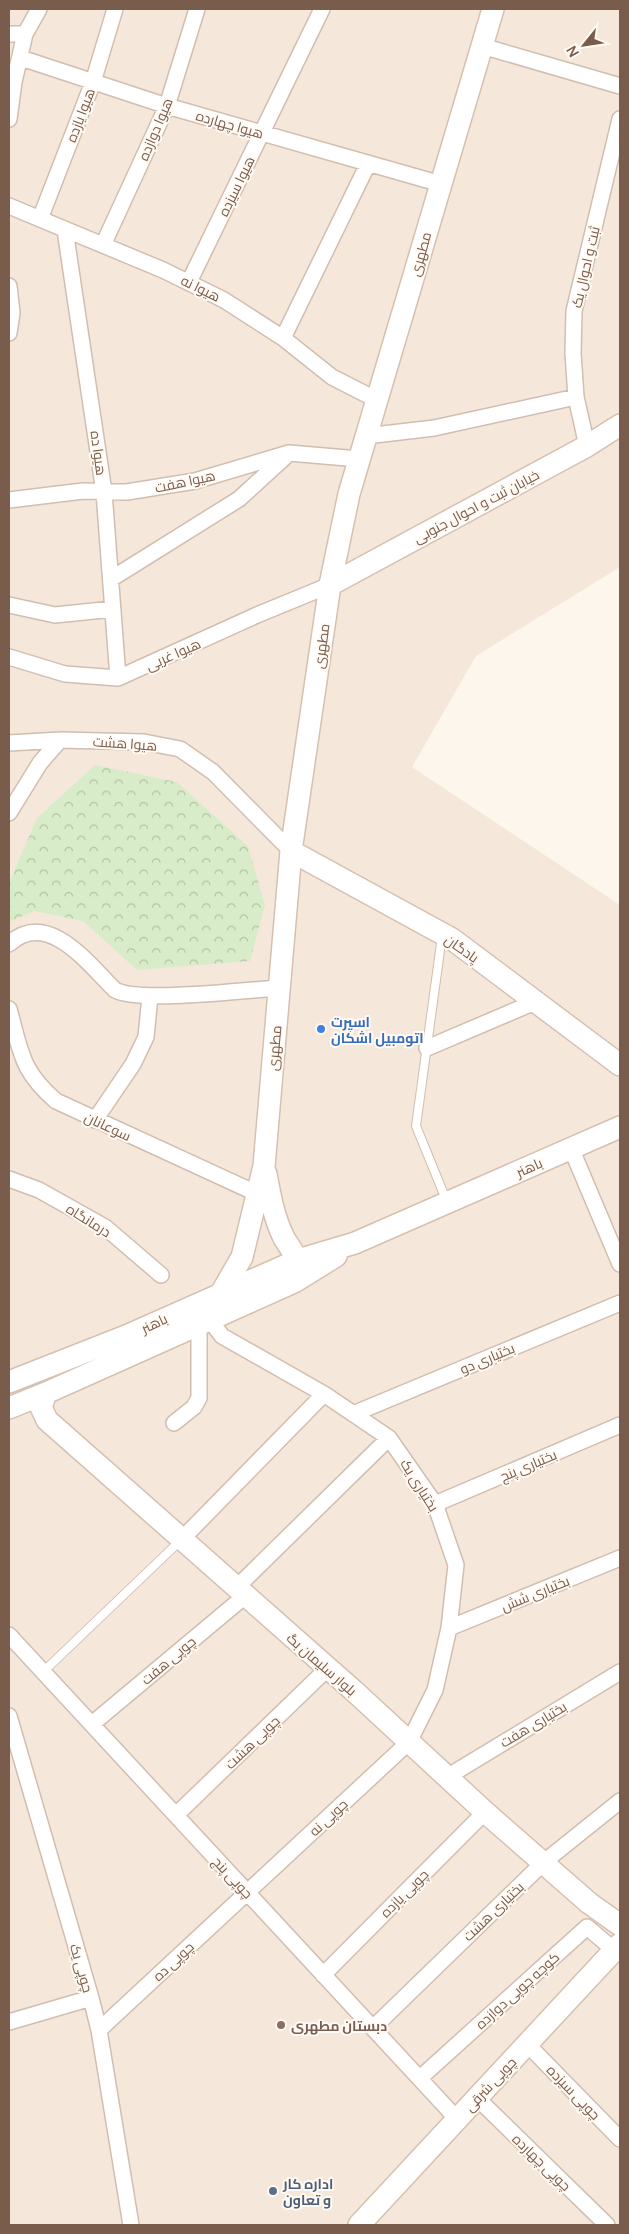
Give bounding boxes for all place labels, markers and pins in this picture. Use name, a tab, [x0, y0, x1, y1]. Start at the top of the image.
place label: اسپرت اتومبیل اشکان	[331, 1012, 424, 1047]
marker: اسپرت اتومبیل اشکان	[315, 1023, 327, 1035]
place label: دبستان مطهری	[291, 2016, 387, 2035]
marker: دبستان مطهری	[275, 2019, 287, 2031]
place label: اداره کار و تعاون	[282, 2174, 333, 2209]
marker: اداره کار و تعاون	[267, 2185, 279, 2197]

